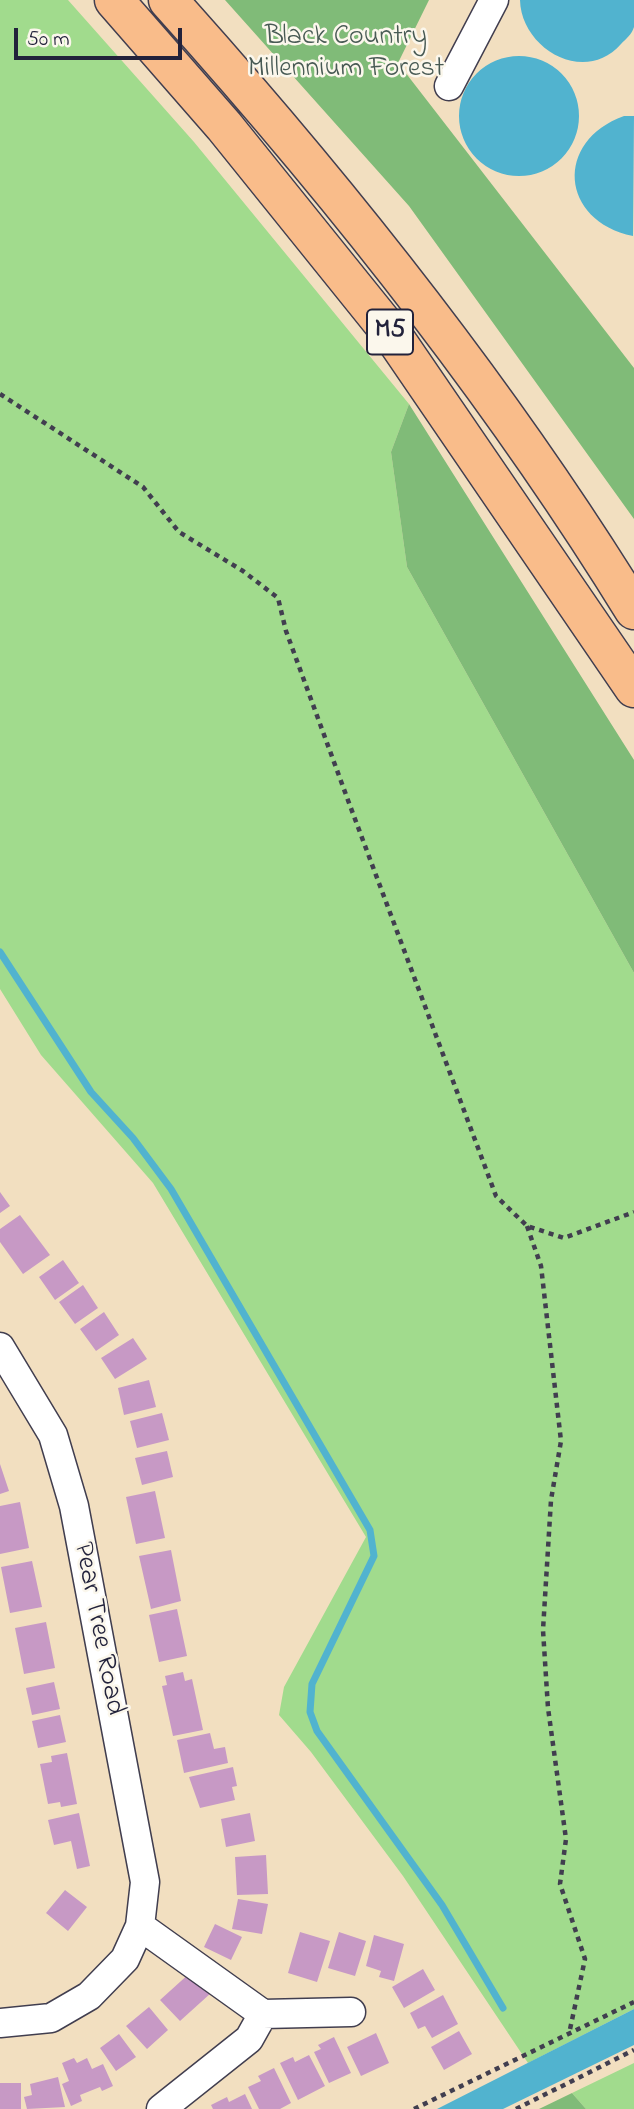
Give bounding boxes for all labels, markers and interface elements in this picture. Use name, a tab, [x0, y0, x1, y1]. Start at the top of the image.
scale bar	[18, 14, 186, 58]
park label: Black Country Millennium Forest	[248, 21, 444, 87]
text: 50 m	[27, 25, 70, 55]
road number: M5	[367, 310, 413, 354]
street label: Pear Tree Road	[64, 1540, 130, 1718]

